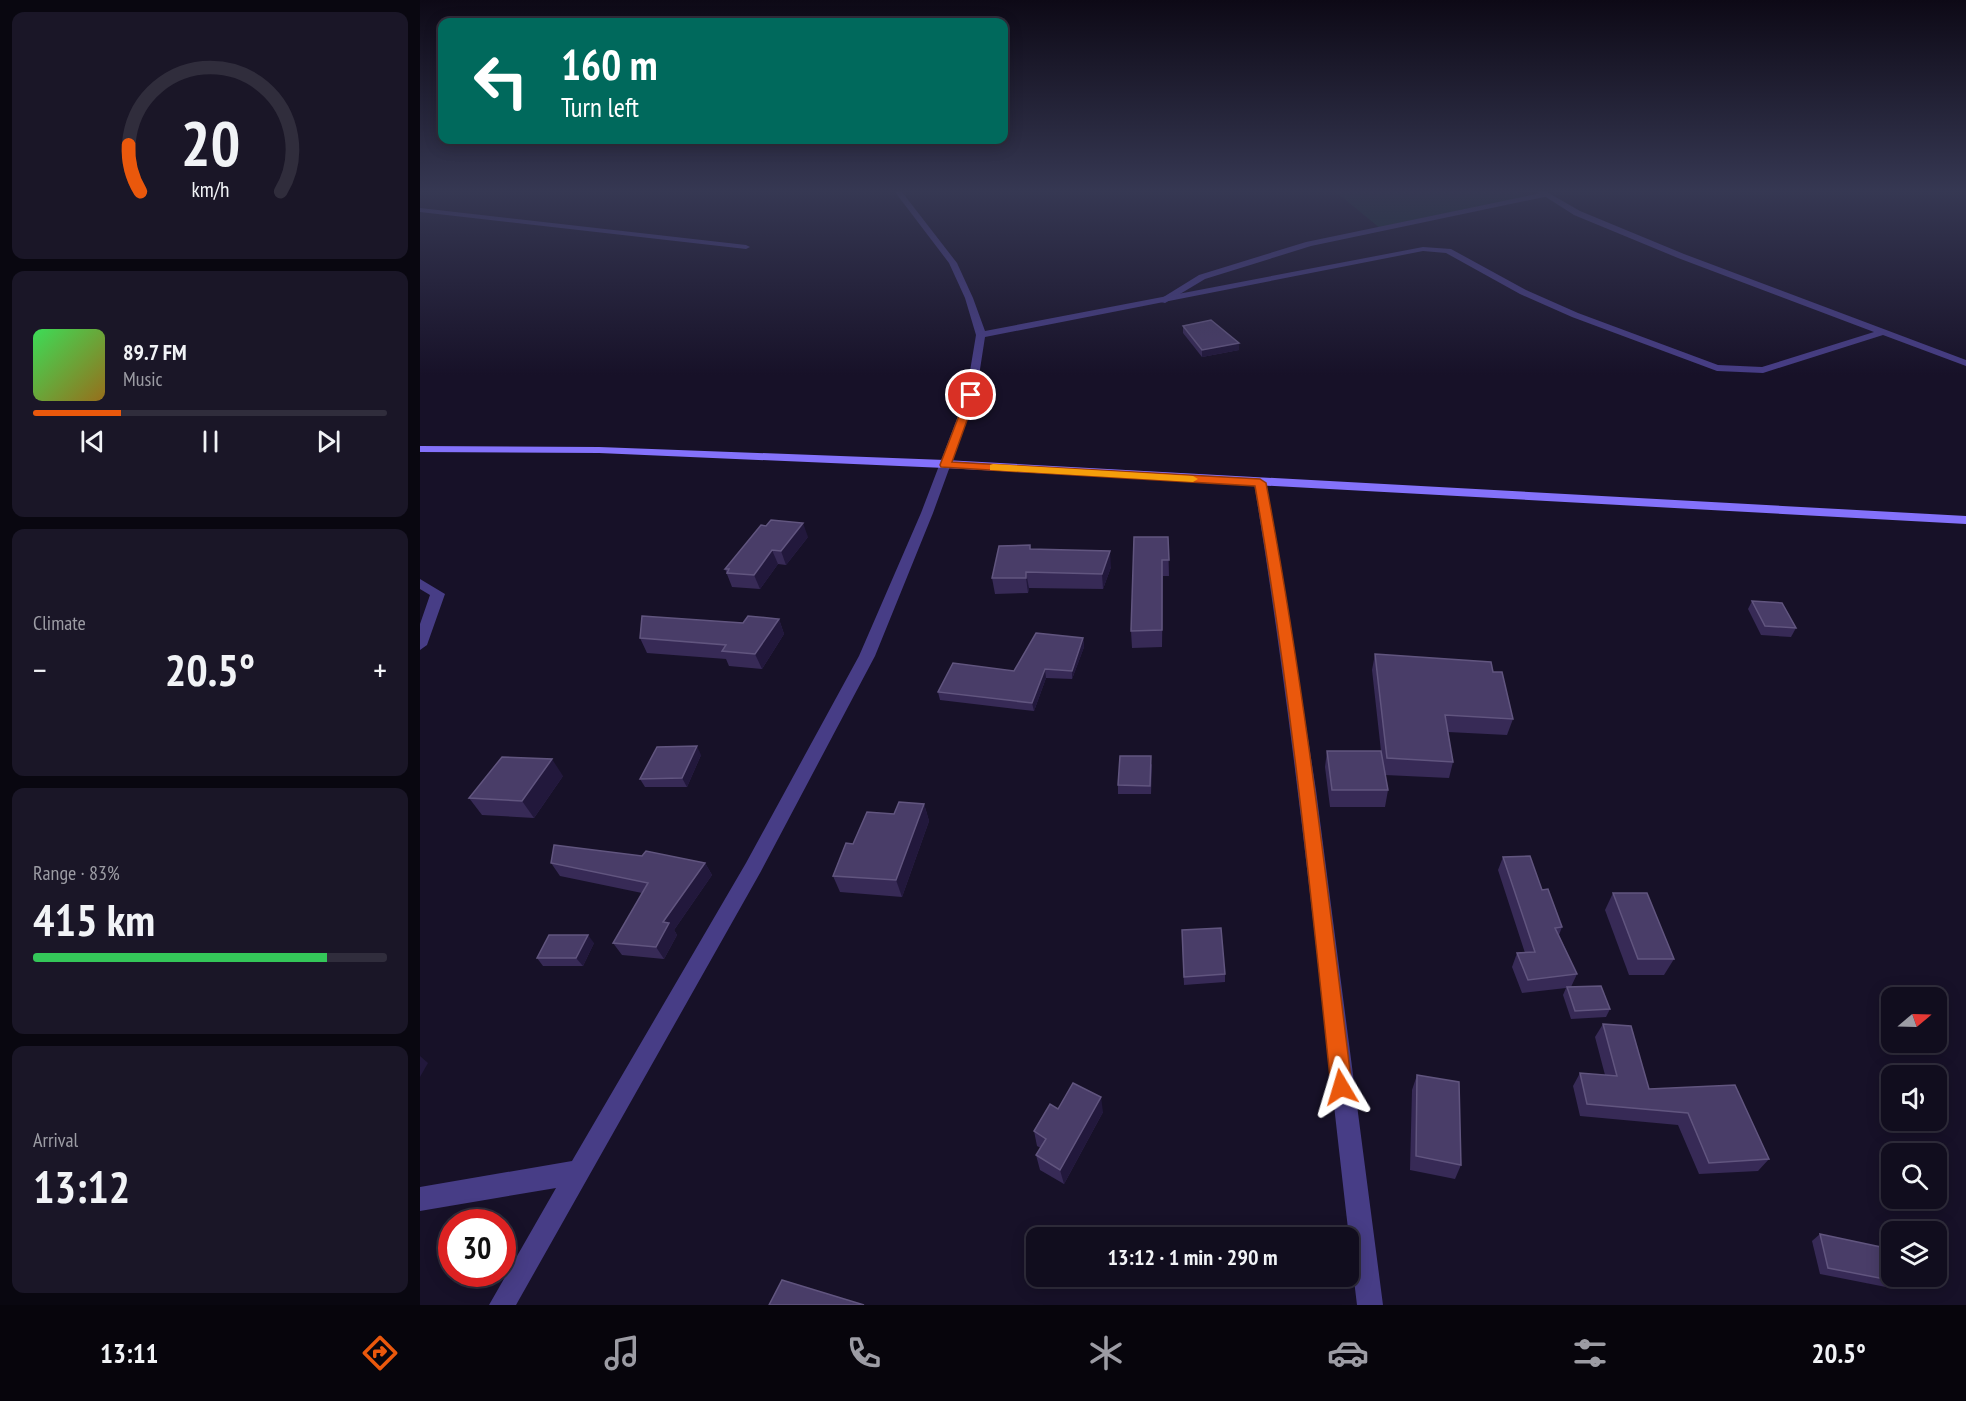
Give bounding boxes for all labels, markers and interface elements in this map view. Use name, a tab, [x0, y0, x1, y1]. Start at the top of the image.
text: 160 m	[561, 37, 658, 92]
icon: left	[462, 42, 540, 120]
text: Turn left	[561, 90, 639, 124]
text: 20	[180, 102, 240, 183]
text: km/h	[191, 176, 229, 204]
text: 89.7 FM	[123, 338, 187, 366]
text: Music	[123, 366, 163, 392]
pin	[945, 369, 996, 420]
icon: arrive	[954, 378, 987, 411]
icon: previous	[76, 425, 109, 458]
icon: pause	[194, 425, 227, 458]
icon: next	[312, 425, 345, 458]
text: Climate	[33, 610, 86, 636]
text: 20.5°	[165, 640, 255, 698]
text: −	[33, 648, 47, 691]
text: +	[373, 648, 387, 691]
text: Range · 83%	[33, 860, 120, 886]
text: 415 km	[33, 890, 155, 948]
north arrow	[1881, 987, 1947, 1053]
map controls	[1881, 987, 1947, 1287]
position arrow	[1309, 1055, 1373, 1119]
button: sound	[1881, 1065, 1947, 1131]
text: Arrival	[33, 1127, 78, 1153]
button: search	[1881, 1143, 1947, 1209]
text: 13:12	[33, 1157, 130, 1215]
speed limit sign: 30	[438, 1209, 516, 1287]
button: layers	[1881, 1221, 1947, 1287]
text: 13:12 · 1 min · 290 m	[1107, 1243, 1278, 1271]
icon: directions	[359, 1332, 401, 1374]
icon: music	[601, 1332, 643, 1374]
icon: phone	[843, 1332, 885, 1374]
icon: climate	[1085, 1332, 1127, 1374]
icon: car	[1327, 1332, 1369, 1374]
icon: filters	[1569, 1332, 1611, 1374]
text: 13:11	[100, 1336, 158, 1370]
text: 20.5°	[1812, 1336, 1866, 1370]

